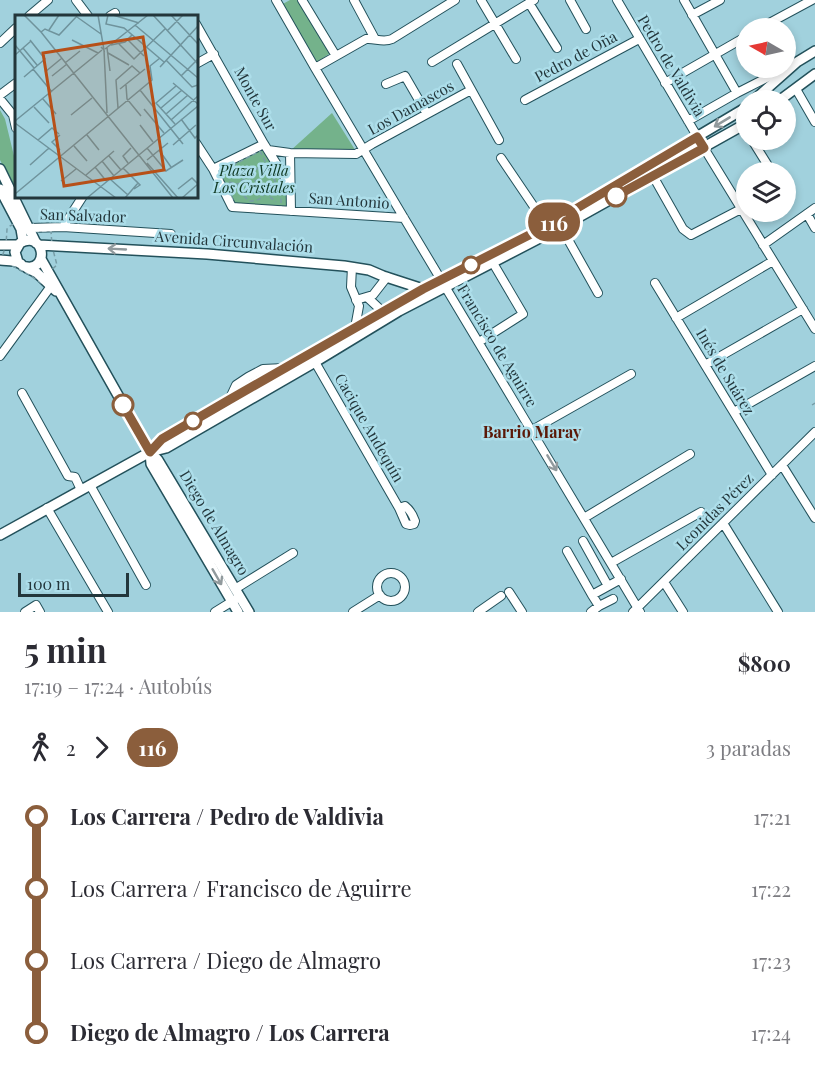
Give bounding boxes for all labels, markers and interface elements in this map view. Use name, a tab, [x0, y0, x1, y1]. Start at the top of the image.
street label: Pedro de Valdivia	[634, 11, 710, 120]
inset map	[15, 15, 198, 198]
north arrow	[736, 18, 796, 78]
map controls	[736, 18, 796, 222]
street label: Pedro de Oña	[531, 26, 621, 86]
street label: Monte Sur	[230, 63, 282, 134]
street label: Los Damascos	[364, 75, 457, 139]
button: locate	[736, 90, 796, 150]
one-way arrow	[714, 116, 731, 128]
park label: Plaza Villa Los Cristales	[212, 160, 295, 197]
button: layers	[736, 162, 796, 222]
unlabelled marker	[605, 185, 627, 207]
street label: San Antonio	[308, 187, 390, 213]
line badge: 116	[520, 202, 588, 242]
street label: San Salvador	[39, 203, 127, 227]
text: 116	[540, 208, 568, 236]
street label: Avenida Circunvalación	[153, 225, 314, 257]
one-way arrow	[107, 244, 127, 255]
unlabelled marker	[462, 256, 480, 274]
street label: Francisco de Aguirre	[453, 280, 542, 411]
street label: Inés de Suárez	[692, 325, 760, 418]
street label: Cacique Andequín	[331, 369, 409, 486]
unlabelled marker	[112, 394, 134, 416]
unlabelled marker	[184, 412, 202, 430]
district label: Barrio Maray	[483, 421, 582, 442]
one-way arrow	[546, 454, 558, 471]
street label: Diego de Almagro	[176, 466, 254, 579]
street label: Leonidas Pérez	[671, 468, 757, 554]
one-way arrow	[212, 568, 224, 585]
scale bar	[18, 570, 129, 598]
text: 100 m	[27, 573, 70, 594]
text: 5 min	[24, 627, 107, 671]
text: $800	[738, 648, 791, 678]
text: 17:19 – 17:24 · Autobús	[24, 672, 212, 699]
icon: walk	[24, 731, 57, 764]
icon: forward	[85, 731, 118, 764]
text: 116	[139, 733, 166, 761]
text: 2	[66, 734, 76, 761]
text: 3 paradas	[706, 734, 791, 761]
text: Los Carrera / Pedro de Valdivia	[70, 801, 384, 831]
text: 17:21	[753, 803, 791, 830]
text: Los Carrera / Francisco de Aguirre	[70, 873, 412, 903]
text: 17:22	[751, 875, 791, 902]
text: Los Carrera / Diego de Almagro	[70, 945, 381, 975]
text: 17:23	[752, 947, 791, 974]
text: Diego de Almagro / Los Carrera	[70, 1017, 390, 1047]
text: 17:24	[751, 1019, 791, 1046]

